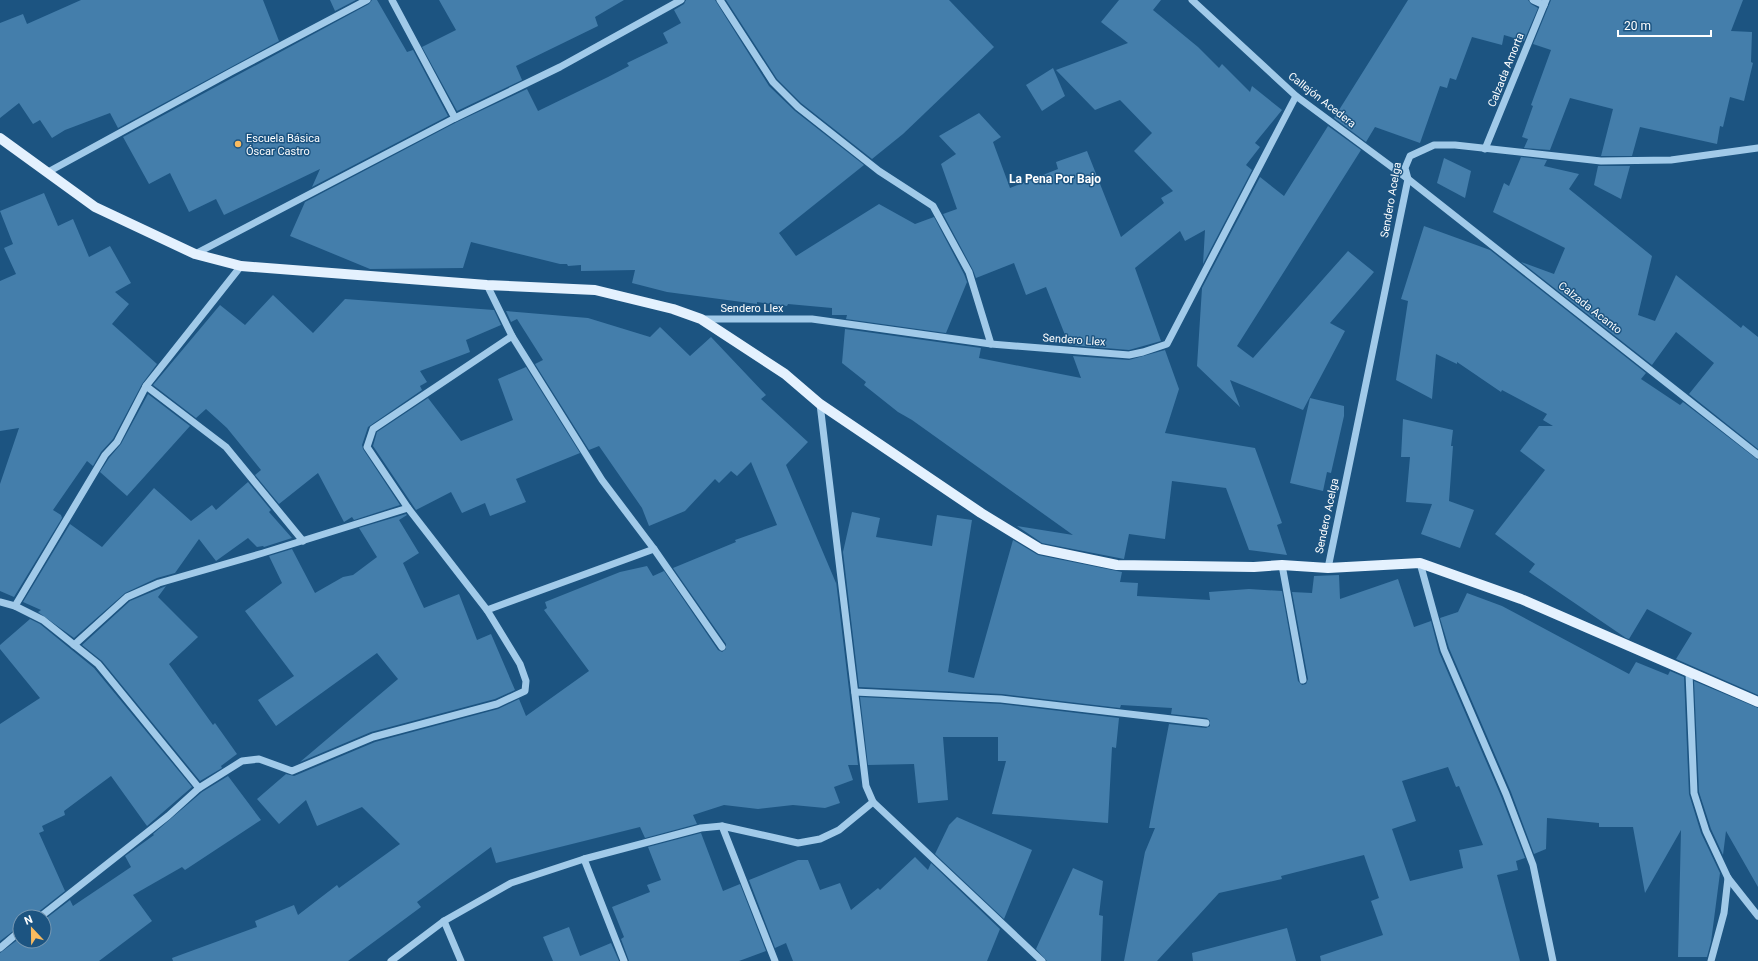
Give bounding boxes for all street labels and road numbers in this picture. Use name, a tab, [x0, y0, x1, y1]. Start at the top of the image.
street label: Calzada Amorta	[1485, 31, 1527, 109]
street label: Callejón Acedera	[1286, 70, 1358, 130]
street label: Sendero Acelga	[1378, 161, 1404, 239]
street label: Calzada Acanto	[1556, 279, 1624, 337]
street label: Sendero Llex	[721, 302, 784, 315]
street label: Sendero Llex	[1042, 331, 1106, 349]
street label: Sendero Acelga	[1313, 477, 1341, 555]

